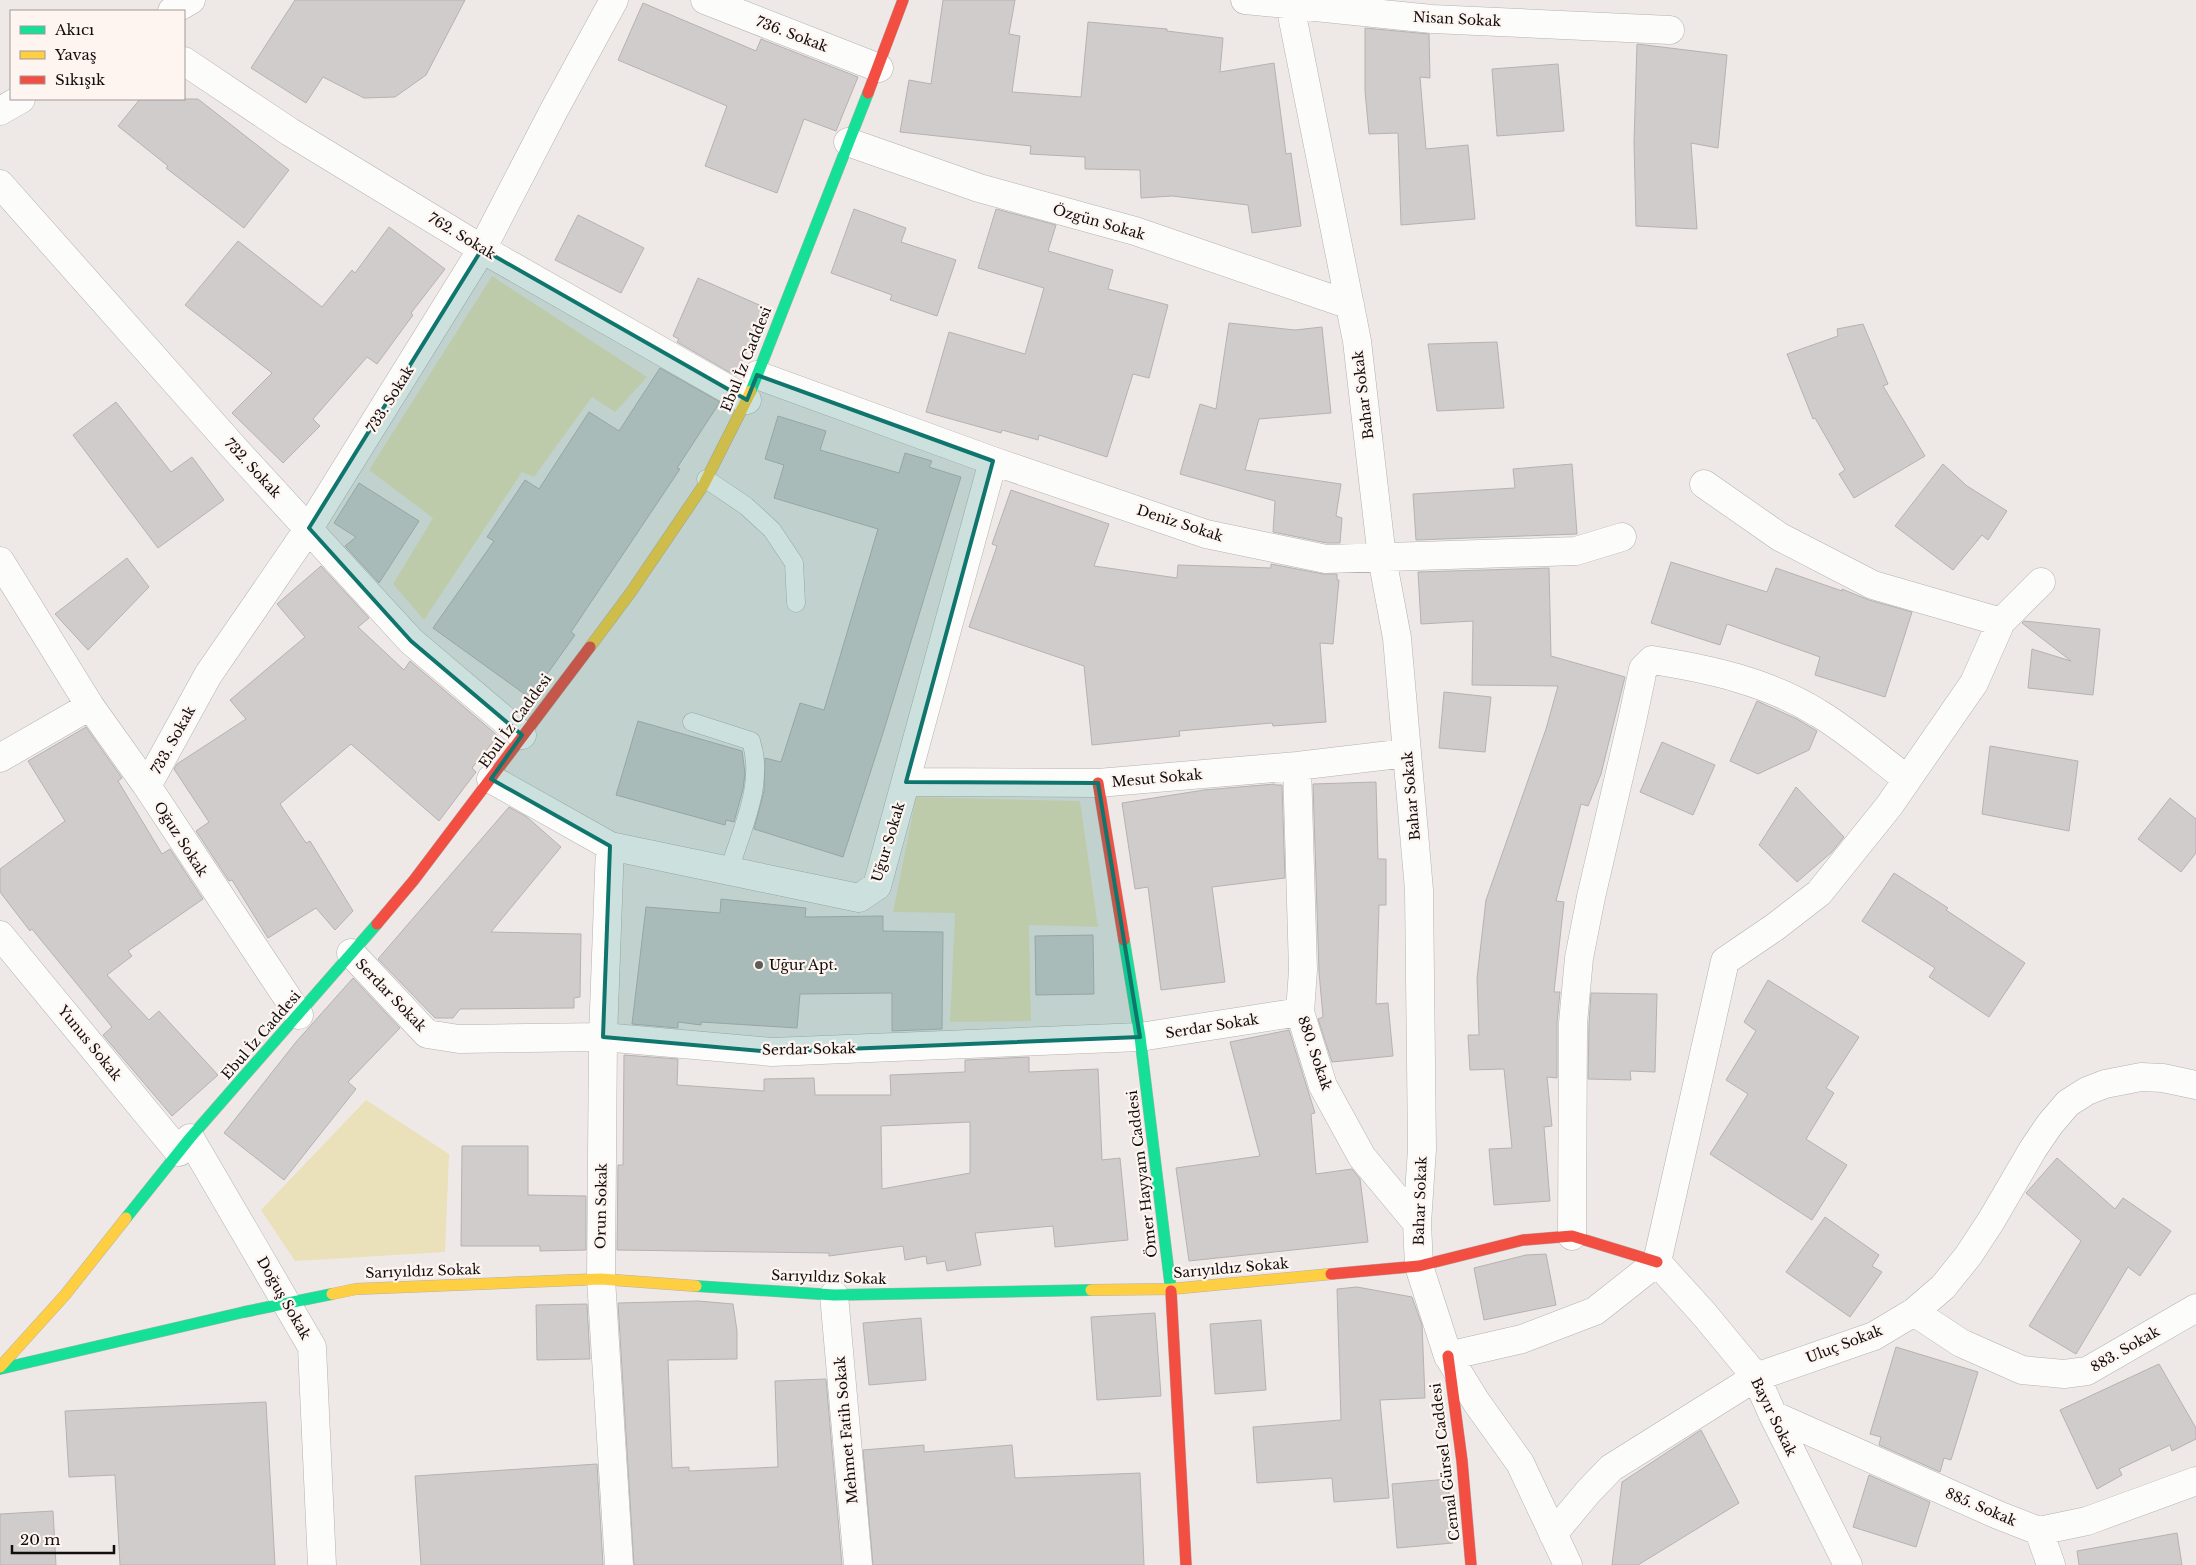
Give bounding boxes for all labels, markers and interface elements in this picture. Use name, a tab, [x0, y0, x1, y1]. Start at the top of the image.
street label: Nisan Sokak	[1412, 8, 1502, 30]
legend	[10, 10, 185, 100]
street label: 736. Sokak	[753, 12, 831, 56]
text: Akıcı	[54, 20, 94, 39]
text: Yavaş	[54, 45, 97, 64]
text: Sıkışık	[55, 70, 106, 89]
street label: Özgün Sokak	[1051, 199, 1148, 244]
street label: 762. Sokak	[425, 209, 499, 263]
street label: Ebul İz Caddesi	[717, 304, 775, 414]
street label: Bahar Sokak	[1349, 349, 1377, 440]
street label: 733. Sokak	[362, 362, 418, 436]
street label: 732. Sokak	[221, 434, 285, 502]
street label: Deniz Sokak	[1135, 501, 1226, 546]
street label: Ebul İz Caddesi	[475, 670, 555, 772]
street label: 733. Sokak	[147, 702, 199, 777]
street label: Bahar Sokak	[1398, 750, 1424, 841]
street label: Mesut Sokak	[1111, 765, 1204, 791]
street label: Oğuz Sokak	[150, 798, 212, 880]
street label: Uğur Sokak	[867, 799, 909, 884]
street label: Serdar Sokak	[352, 955, 430, 1035]
place label: Uğur Apt.	[769, 956, 837, 974]
marker: Uğur Apt.	[753, 959, 765, 971]
street label: Ebul İz Caddesi	[217, 987, 305, 1083]
street label: Yunus Sokak	[54, 1001, 126, 1084]
street label: Serdar Sokak	[1164, 1010, 1260, 1042]
street label: 880. Sokak	[1294, 1013, 1336, 1093]
street label: Serdar Sokak	[762, 1039, 857, 1059]
street label: Ömer Hayyam Caddesi	[1122, 1089, 1161, 1259]
street label: Bahar Sokak	[1409, 1156, 1431, 1246]
street label: Orun Sokak	[591, 1162, 611, 1249]
street label: Doğuş Sokak	[253, 1253, 315, 1343]
street label: Sarıyıldız Sokak	[1173, 1254, 1290, 1282]
street label: Sarıyıldız Sokak	[365, 1260, 481, 1282]
street label: Sarıyıldız Sokak	[771, 1266, 887, 1288]
street label: Uluç Sokak	[1803, 1321, 1885, 1367]
street label: 883. Sokak	[2087, 1322, 2163, 1376]
street label: Mehmet Fatih Sokak	[831, 1355, 861, 1505]
street label: Bayır Sokak	[1747, 1375, 1801, 1460]
street label: Cemal Gürsel Caddesi	[1426, 1382, 1464, 1542]
street label: 885. Sokak	[1943, 1484, 2020, 1530]
scale bar	[12, 1522, 115, 1554]
text: 20 m	[20, 1530, 60, 1549]

